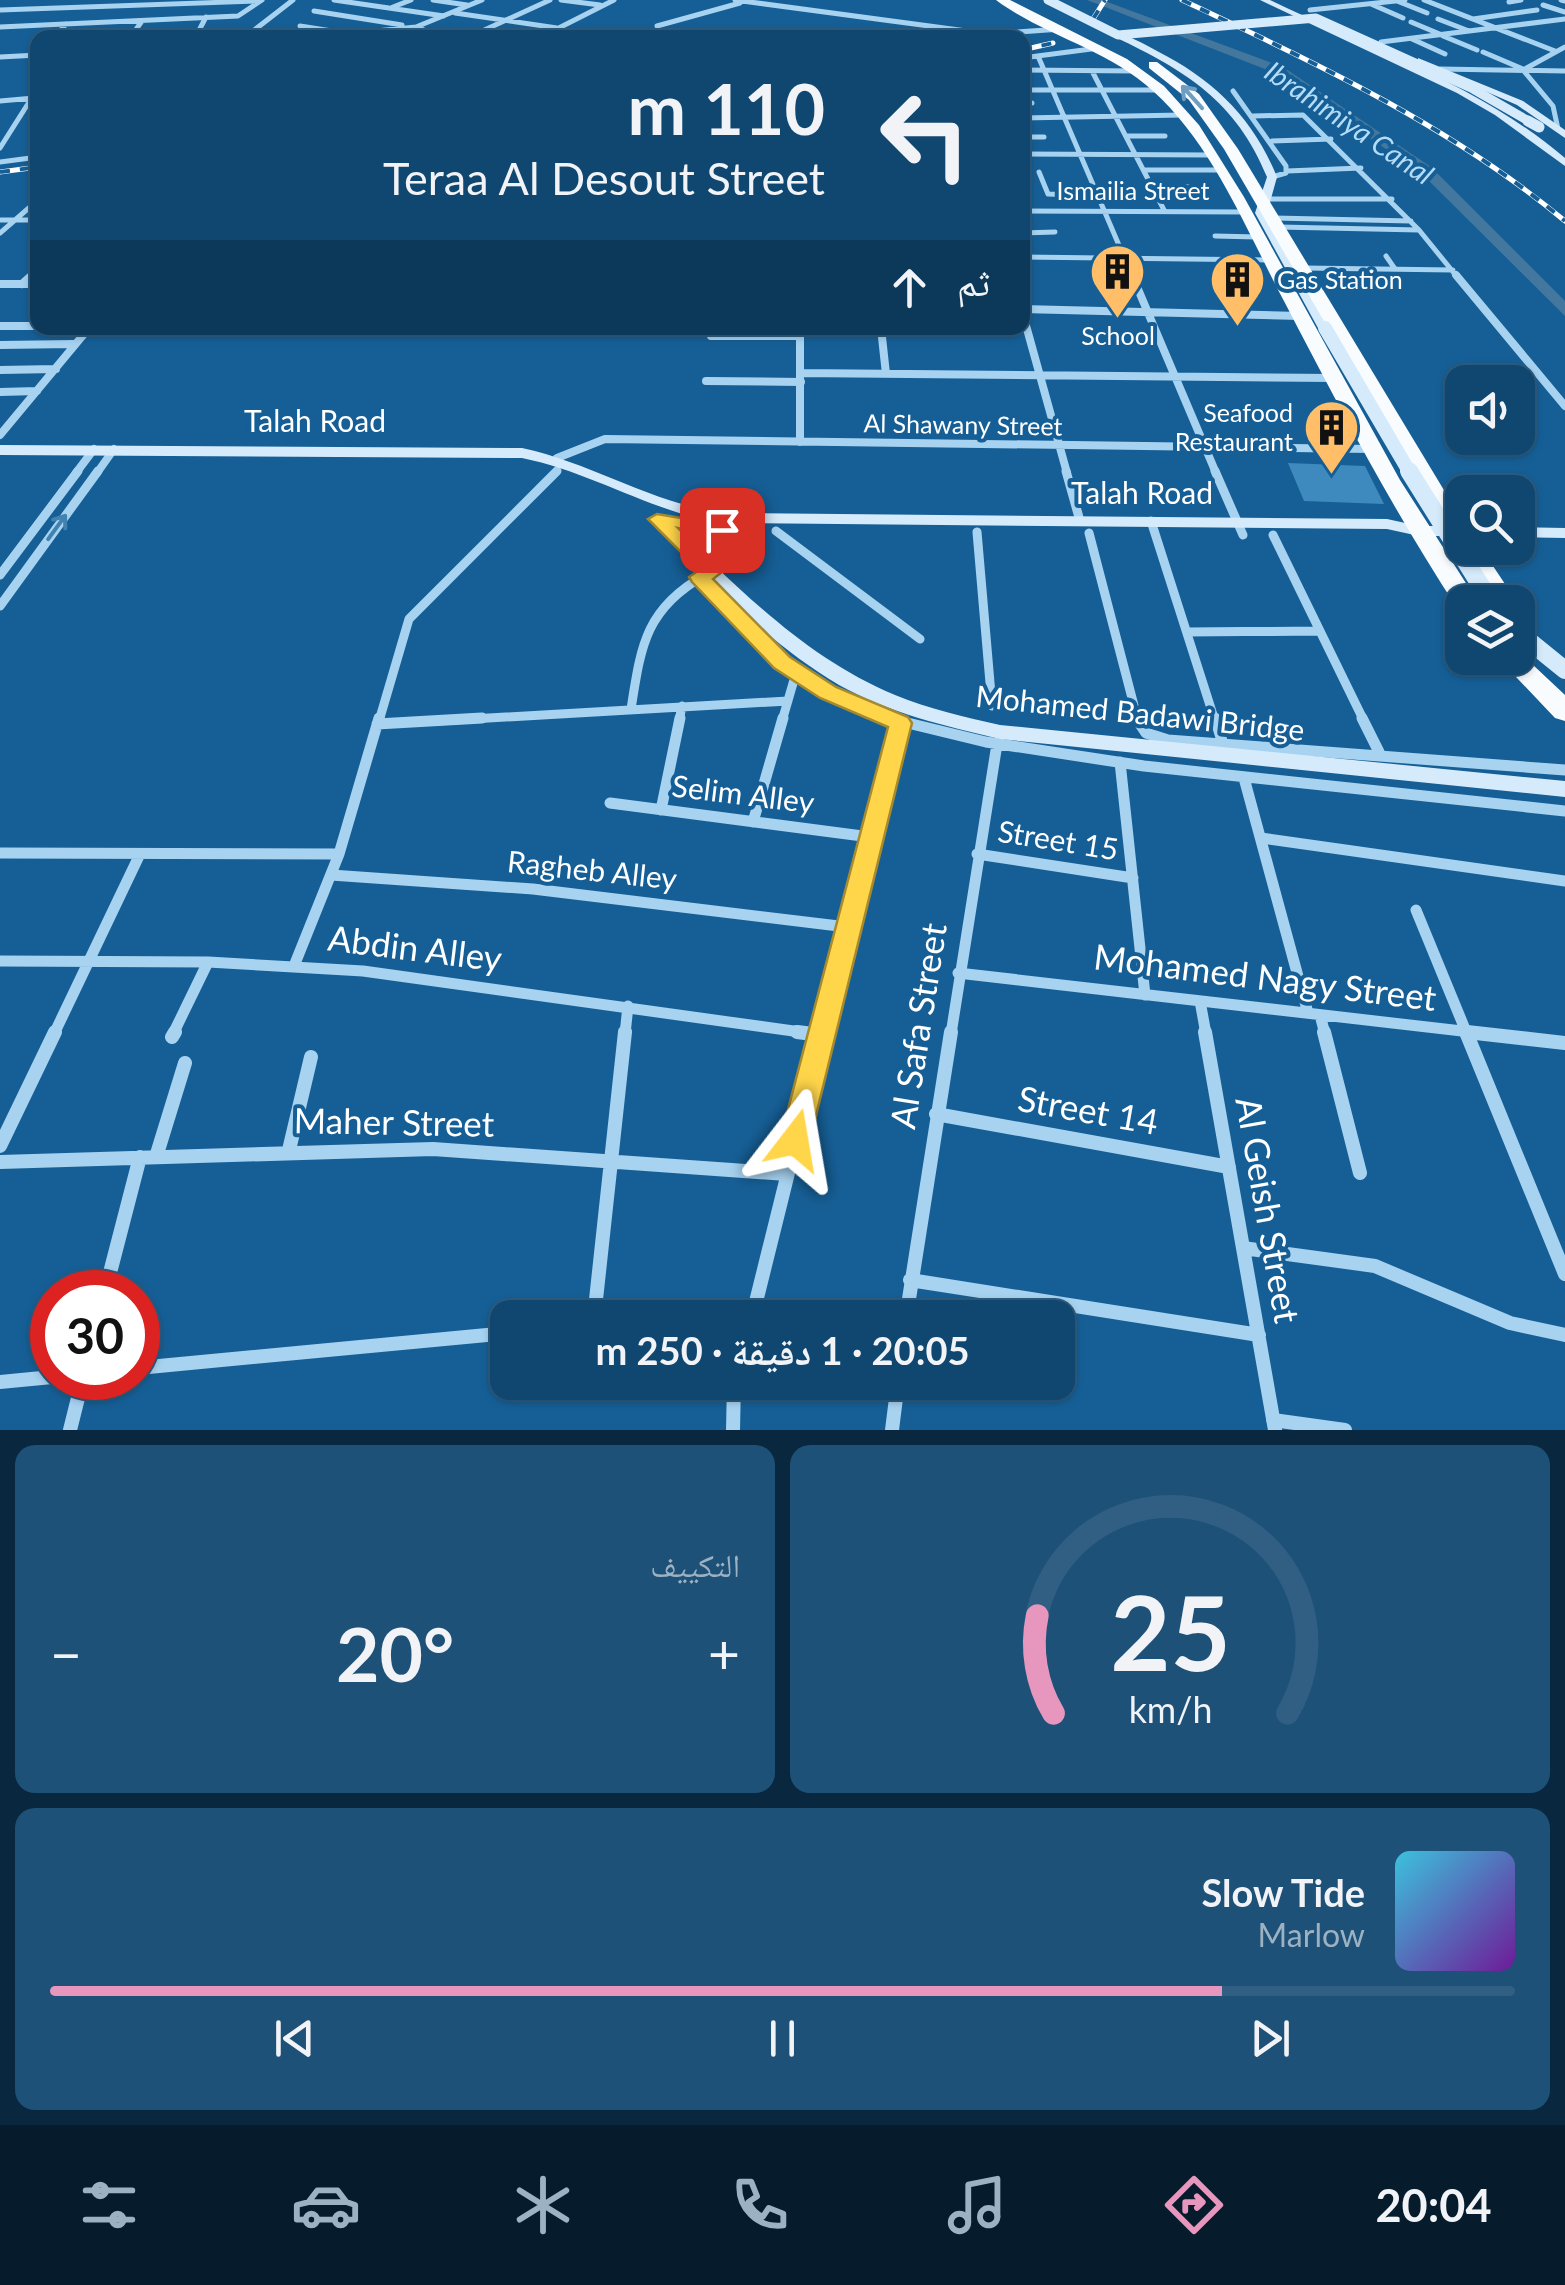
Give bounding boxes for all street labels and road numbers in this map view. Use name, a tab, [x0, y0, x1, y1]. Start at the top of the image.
street label: Ismailia Street	[1057, 175, 1210, 205]
street label: Talah Road	[244, 402, 386, 438]
street label: Al Shawany Street	[863, 407, 1063, 441]
street label: Talah Road	[1071, 474, 1213, 510]
street label: Mohamed Badawi Bridge	[974, 677, 1306, 747]
street label: Selim Alley	[670, 766, 817, 820]
street label: Street 15	[996, 812, 1121, 866]
street label: Ragheb Alley	[506, 842, 679, 896]
street label: Abdin Alley	[326, 916, 505, 979]
street label: Al Safa Street	[880, 920, 954, 1131]
street label: Mohamed Nagy Street	[1092, 934, 1439, 1018]
street label: Street 14	[1015, 1076, 1162, 1142]
street label: Al Geish Street	[1228, 1093, 1310, 1326]
street label: Maher Street	[293, 1098, 495, 1144]

